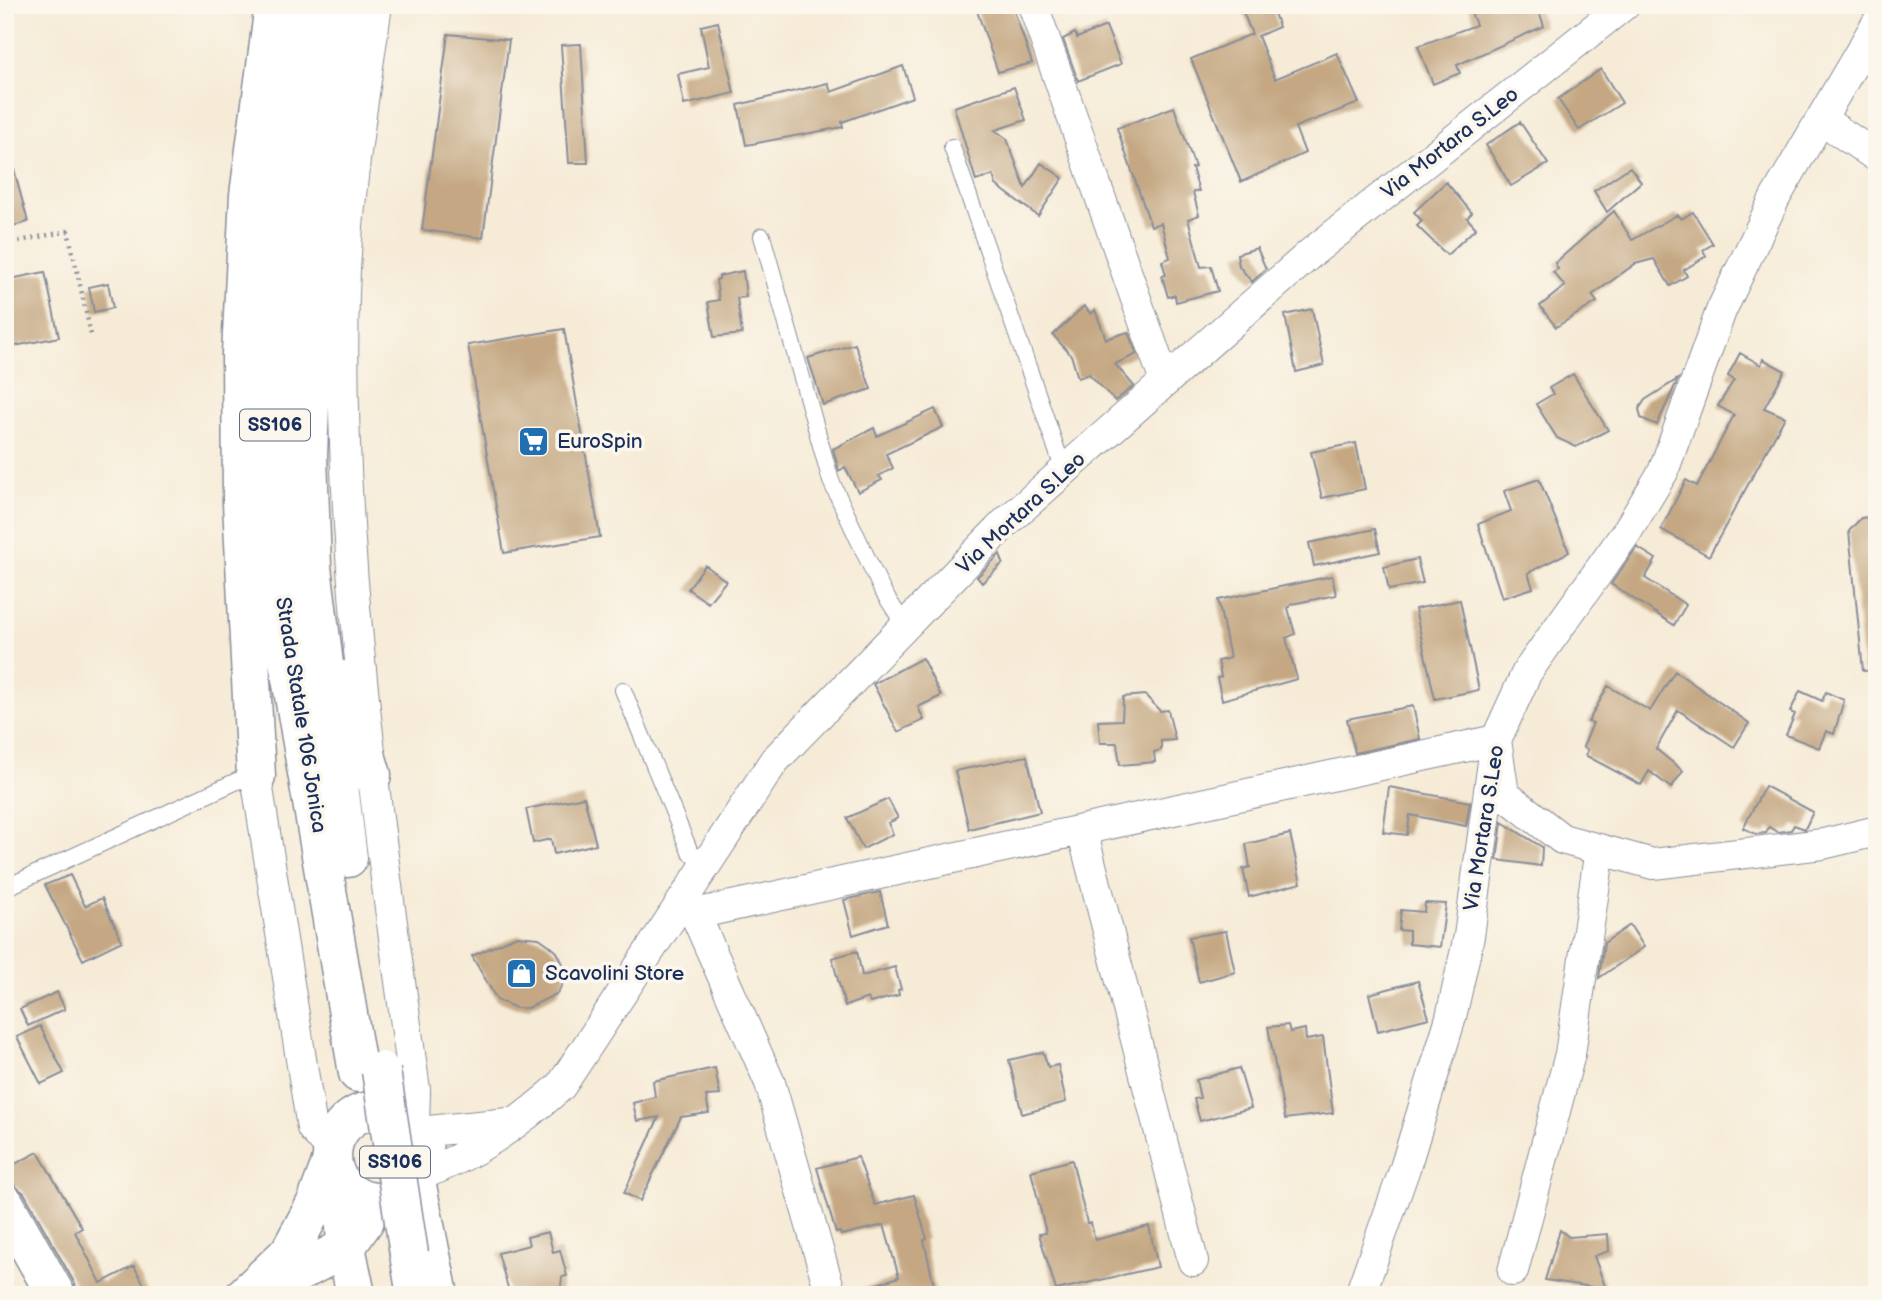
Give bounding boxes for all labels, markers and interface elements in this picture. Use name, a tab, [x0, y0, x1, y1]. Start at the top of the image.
street label: Via Mortara S.Leo	[1376, 82, 1524, 204]
road number: SS106	[240, 410, 310, 440]
supermarket icon: EuroSpin	[517, 424, 551, 458]
place label: EuroSpin	[557, 429, 643, 454]
street label: Via Mortara S.Leo	[951, 447, 1091, 579]
street label: Strada Statale 106 Jonica	[270, 595, 332, 835]
street label: Via Mortara S.Leo	[1459, 743, 1509, 913]
shop icon: Scavolini Store	[505, 956, 539, 990]
place label: Scavolini Store	[545, 961, 684, 986]
road number: SS106	[360, 1146, 430, 1178]

